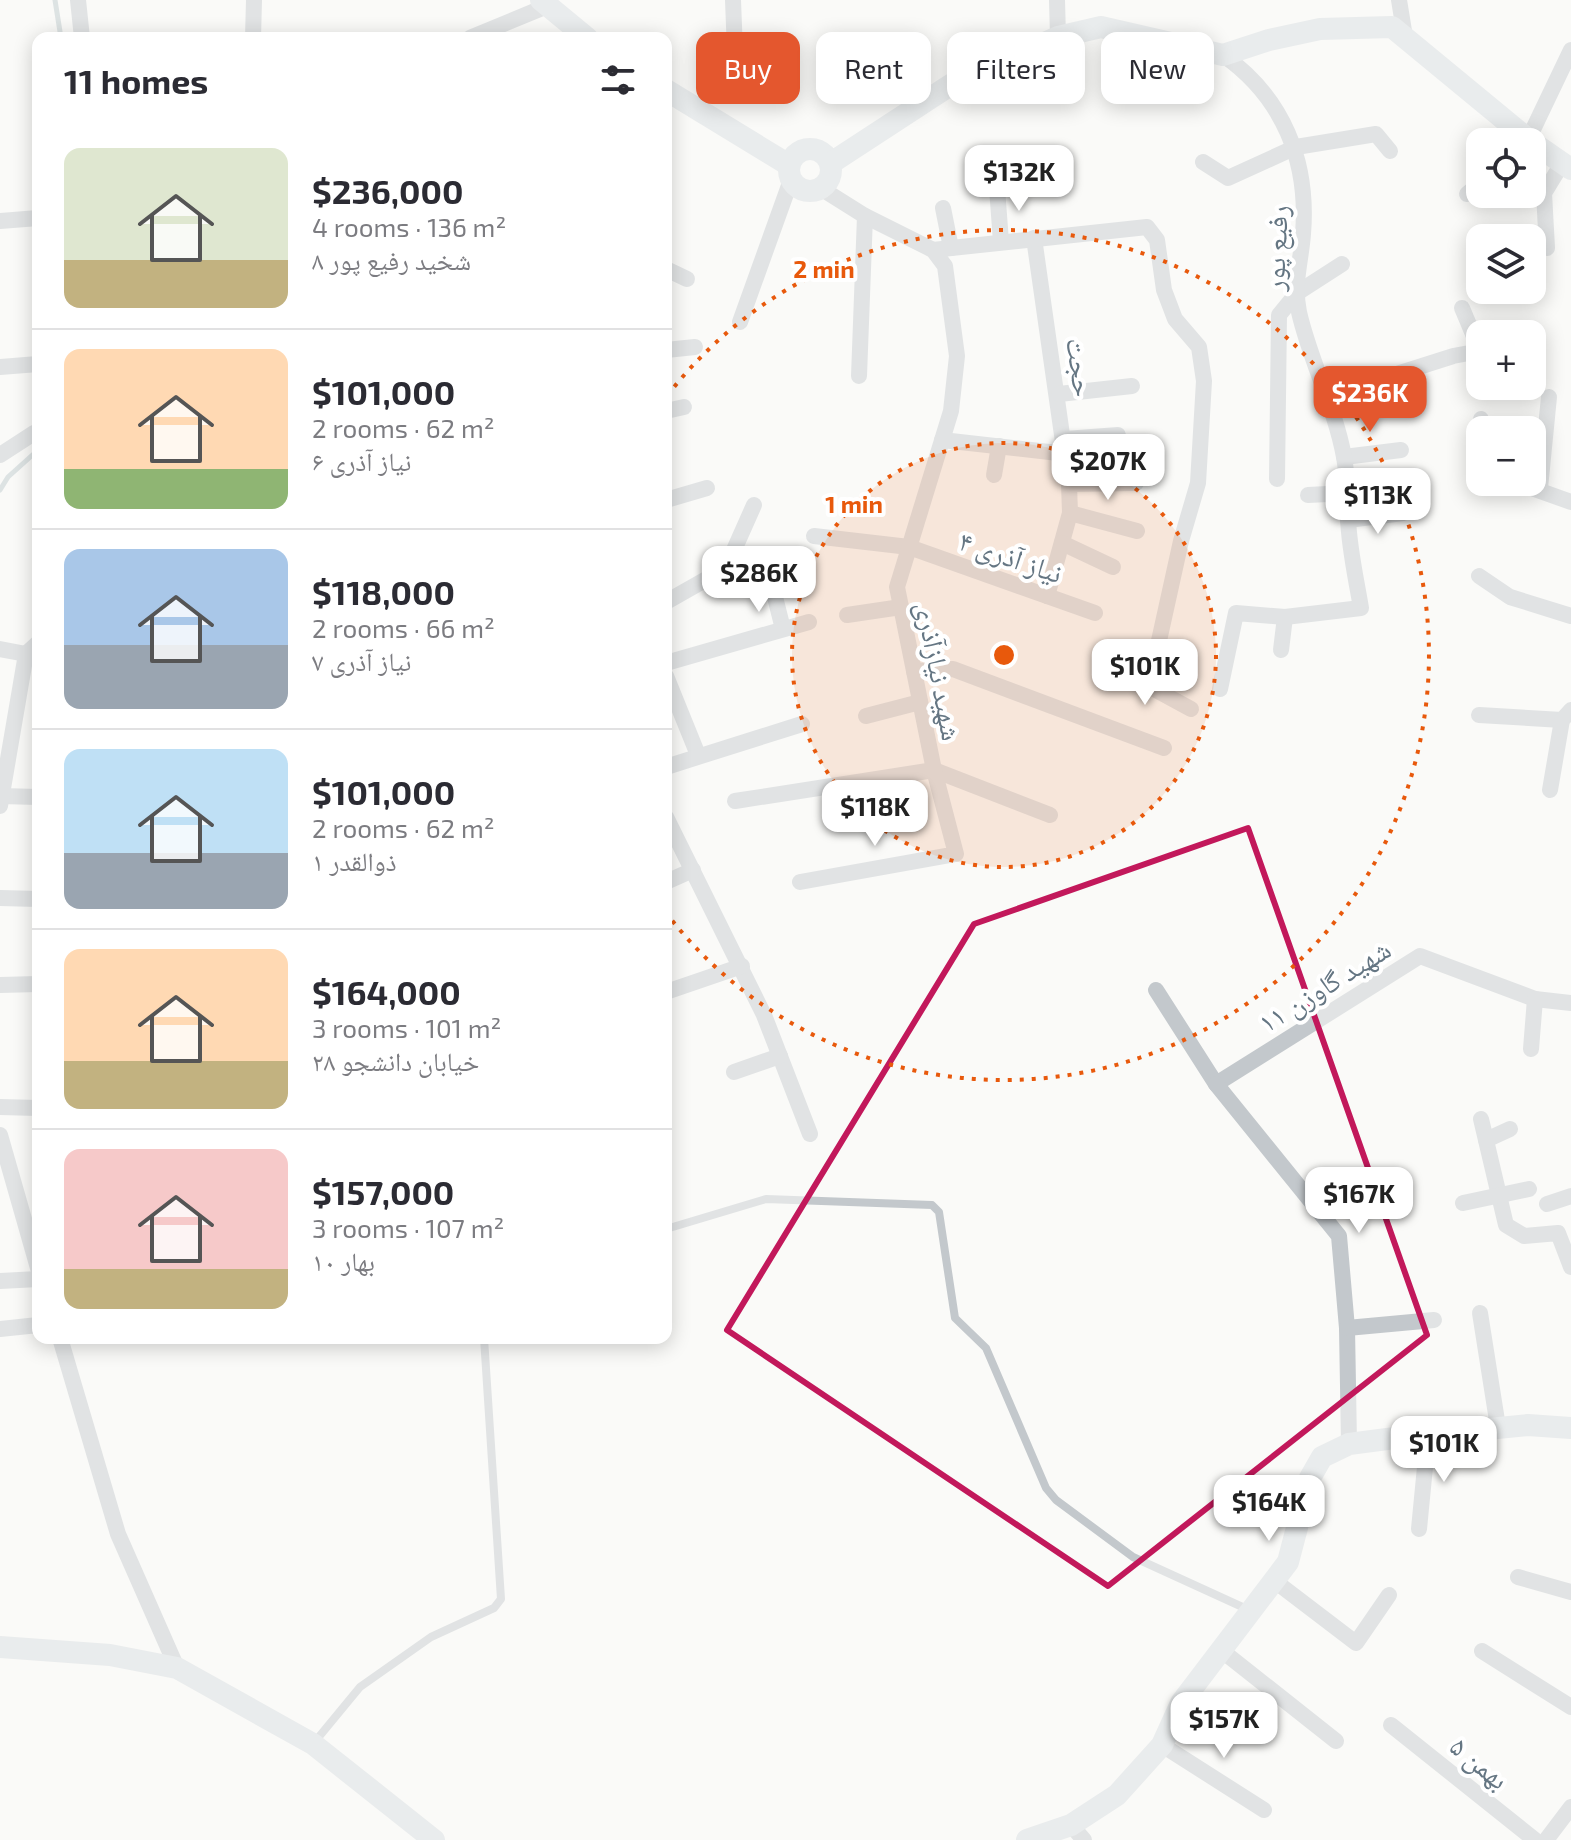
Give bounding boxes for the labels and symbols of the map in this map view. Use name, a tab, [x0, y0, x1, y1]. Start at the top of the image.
pin: $132K	[963, 145, 1075, 213]
street label: رفیع پور	[1256, 204, 1296, 293]
text: 2 min	[793, 254, 855, 283]
street label: حجت	[1060, 335, 1102, 399]
pin: $236K	[1314, 366, 1426, 434]
pin: $207K	[1052, 434, 1164, 502]
pin: $113K	[1322, 468, 1434, 536]
text: 1 min	[825, 489, 883, 518]
street label: نیاز آذری ۴	[955, 522, 1067, 590]
pin: $286K	[703, 546, 815, 614]
street label: شهید نیازآذری	[909, 599, 970, 744]
pin: $101K	[1089, 639, 1201, 707]
centre of rings	[990, 641, 1018, 669]
pin: $118K	[819, 780, 931, 848]
street label: شهید گاوزن ۱۱	[1252, 931, 1397, 1040]
pin: $167K	[1303, 1167, 1415, 1235]
pin: $101K	[1388, 1416, 1500, 1484]
pin: $164K	[1213, 1475, 1325, 1543]
pin: $157K	[1168, 1692, 1280, 1760]
street label: بهمن ۵	[1443, 1728, 1516, 1797]

